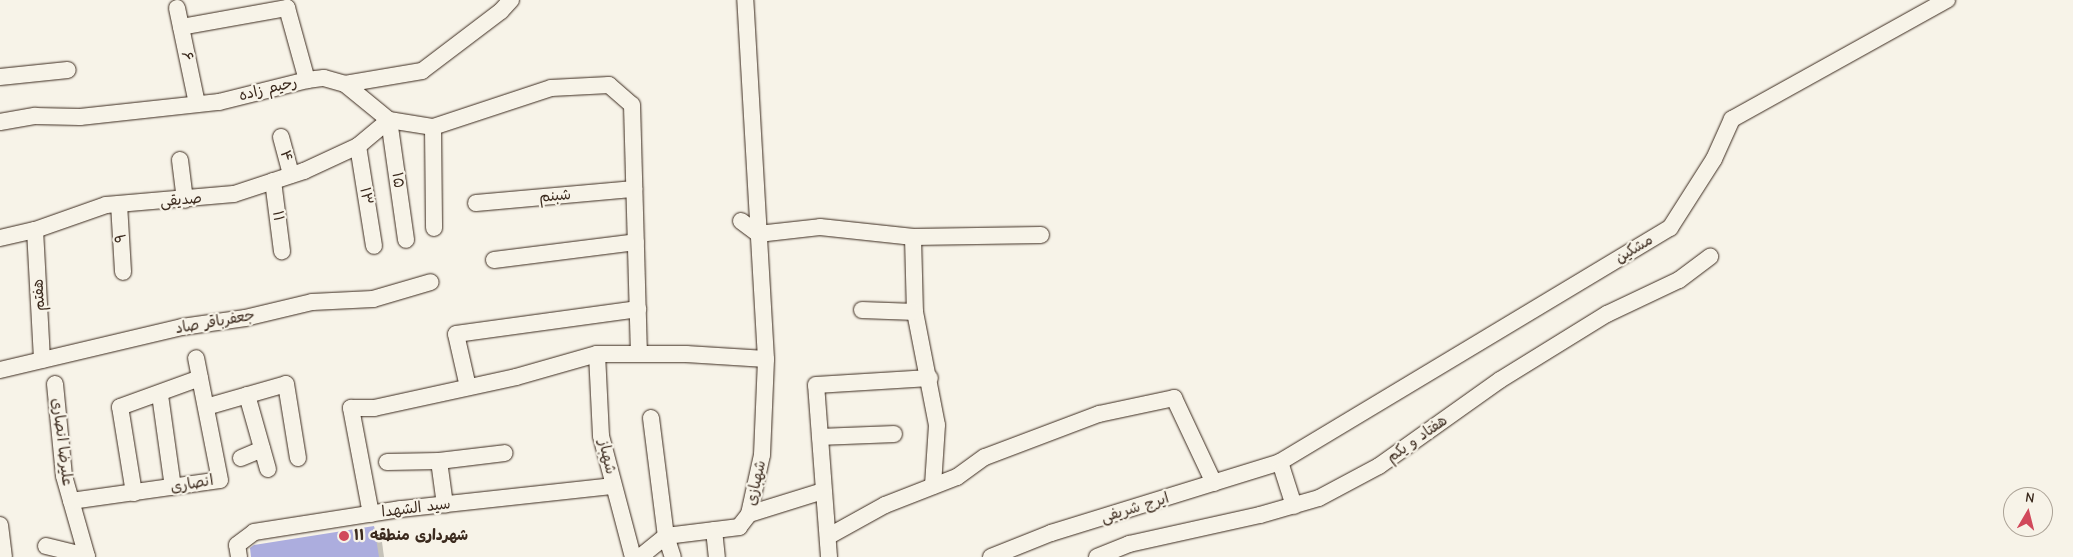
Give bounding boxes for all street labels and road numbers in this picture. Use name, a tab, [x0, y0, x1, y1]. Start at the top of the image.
street label: ۶	[177, 50, 197, 62]
street label: رحیم زاده	[237, 73, 299, 105]
street label: ۴	[276, 148, 296, 164]
street label: ۱۵	[388, 171, 408, 189]
street label: ۱۳	[356, 186, 376, 206]
street label: شبنم	[538, 186, 572, 206]
street label: صدیقی	[159, 189, 203, 211]
street label: ۱۱	[268, 209, 288, 223]
street label: مشکین	[1612, 231, 1656, 267]
street label: ۹	[112, 233, 130, 243]
street label: هفتم	[29, 278, 49, 312]
street label: جعفرباقر صاد	[174, 306, 256, 338]
street label: علیرضا انصاری	[48, 397, 76, 487]
street label: هفتاد و یکم	[1383, 412, 1451, 466]
street label: شهباز	[594, 438, 620, 476]
street label: شهبازی	[742, 459, 770, 507]
street label: انصاری	[169, 471, 215, 497]
street label: ایرج شریفی	[1099, 489, 1171, 527]
street label: سید الشهدا	[380, 495, 452, 521]

